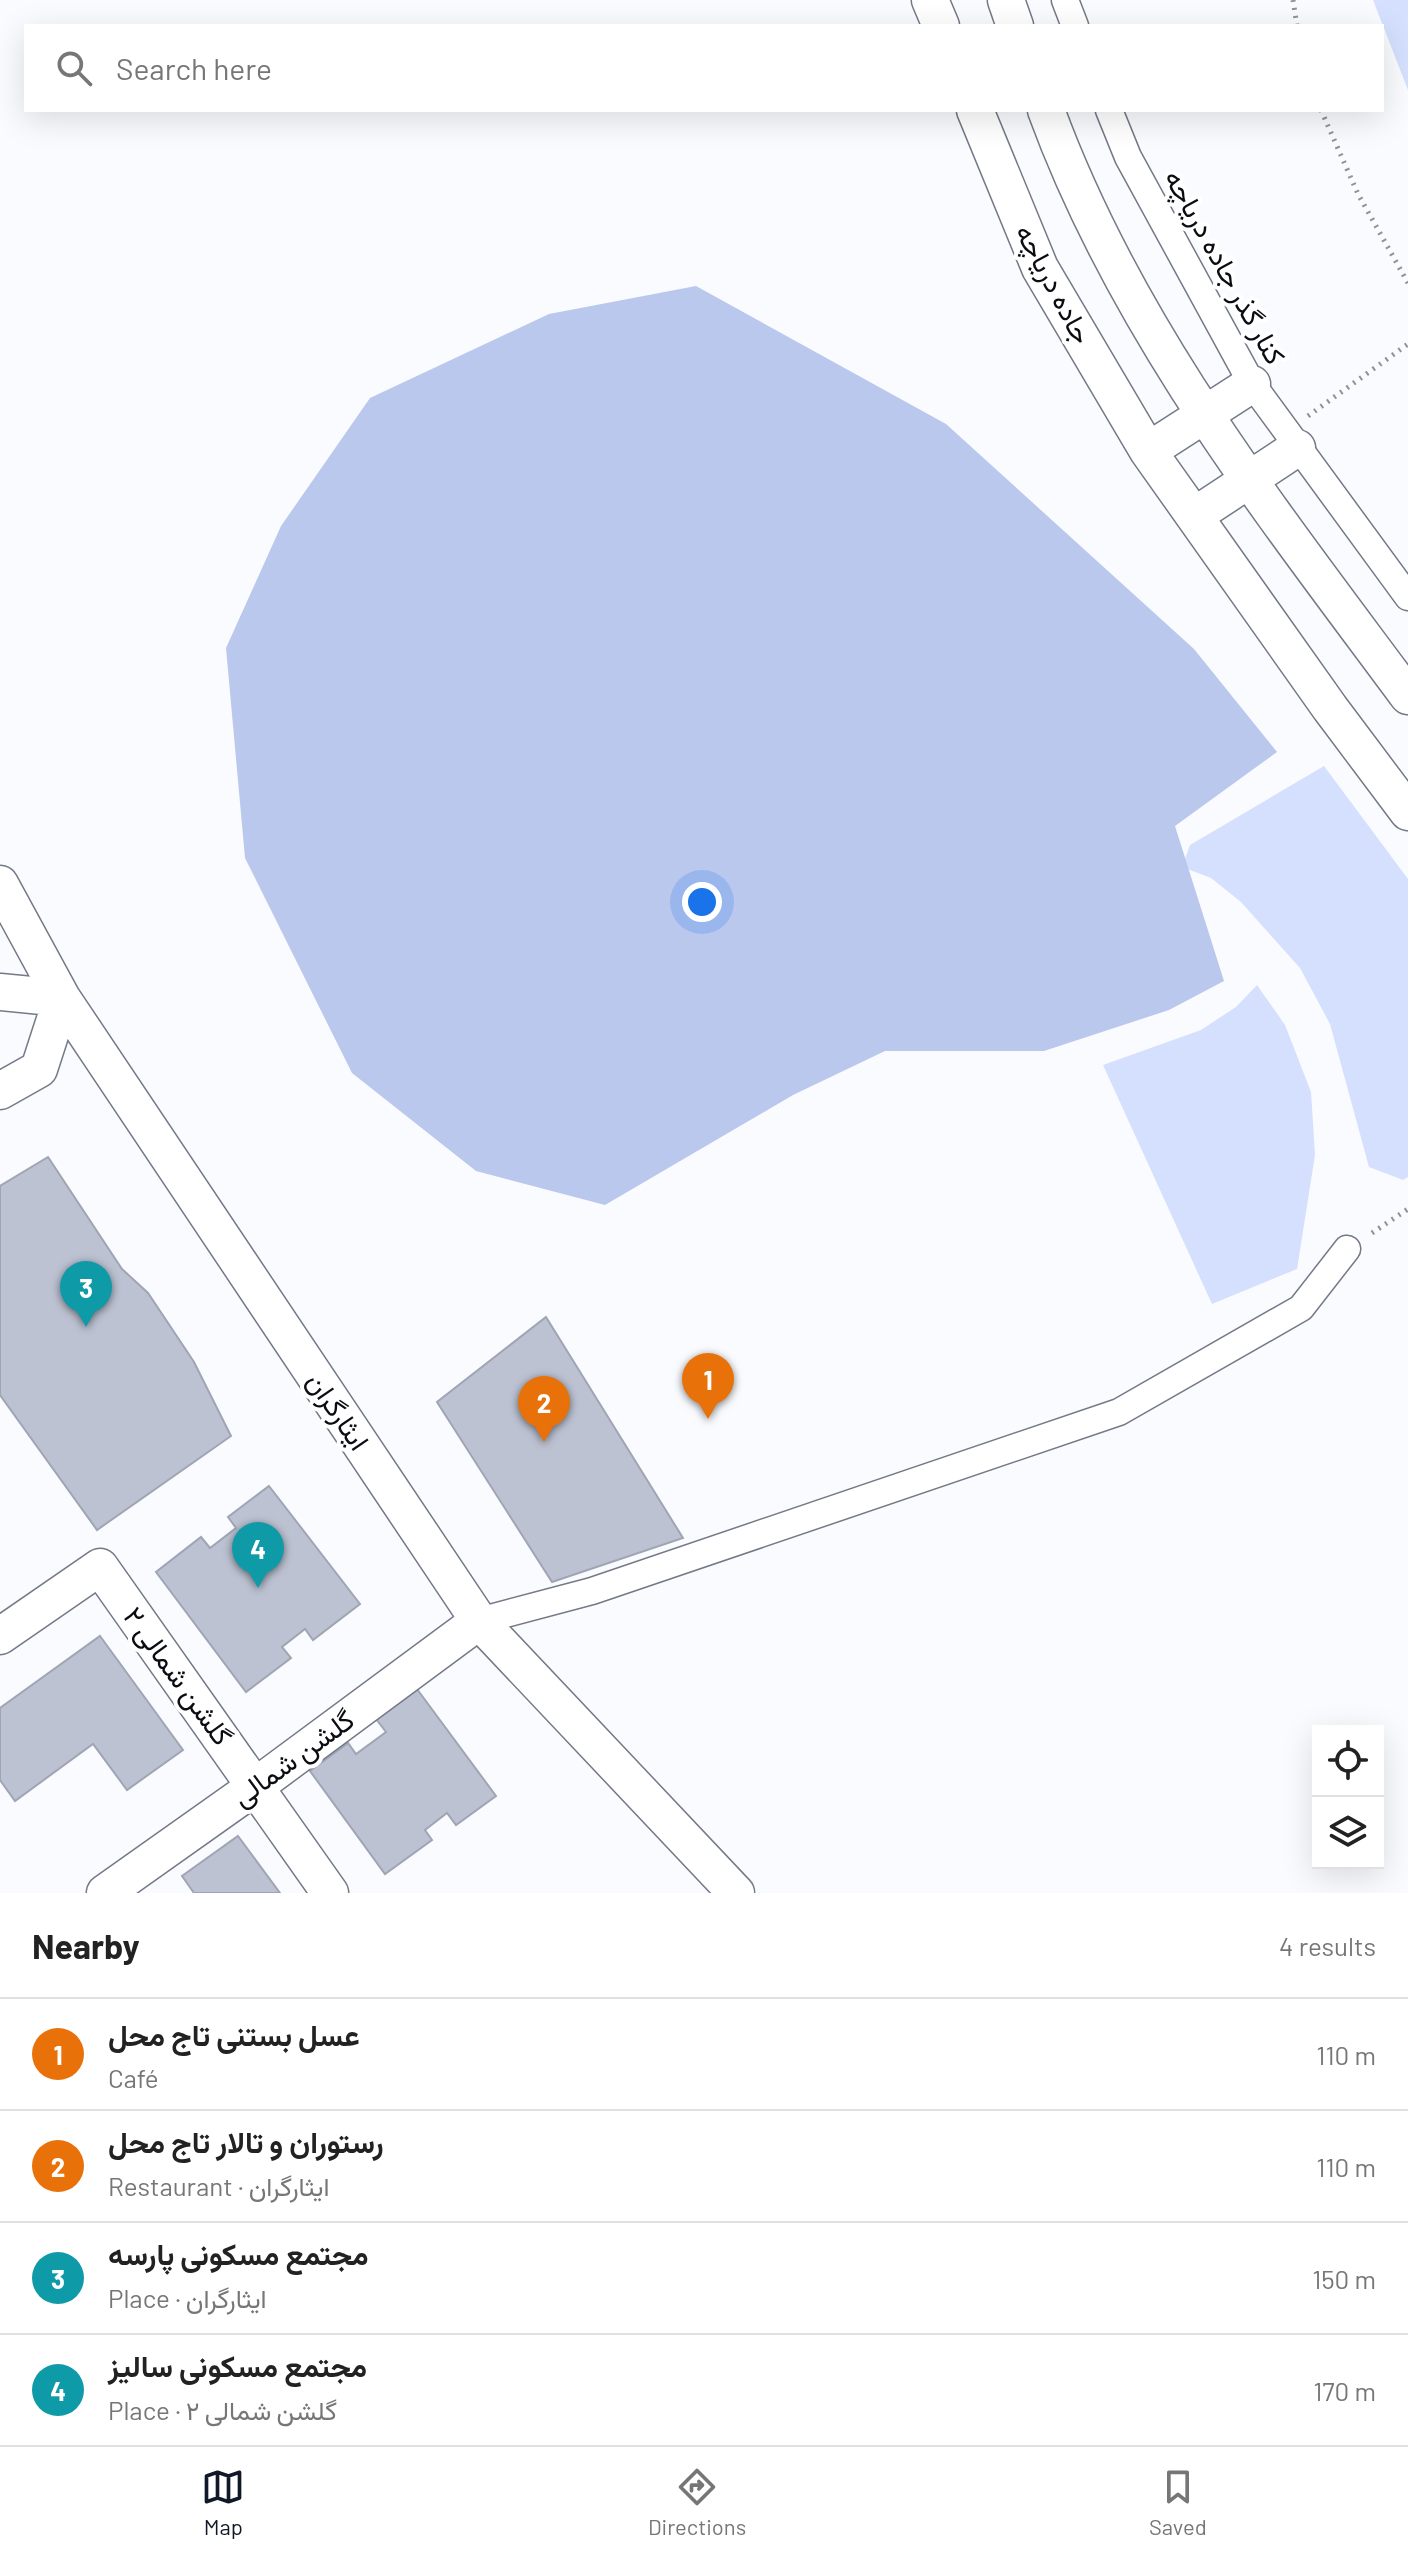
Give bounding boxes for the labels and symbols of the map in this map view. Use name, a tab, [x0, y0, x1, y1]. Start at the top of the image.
street label: کنار گذر جاده دریاچه	[1156, 163, 1293, 371]
street label: جاده دریاچه	[1007, 218, 1101, 351]
your location	[682, 882, 722, 922]
pin: 3	[60, 1261, 112, 1327]
pin: 1	[682, 1353, 734, 1419]
street label: ایثارگران	[299, 1365, 377, 1457]
pin: 2	[518, 1376, 570, 1442]
pin: 4	[232, 1522, 284, 1588]
street label: گلشن شمالی ۲	[116, 1600, 240, 1752]
street label: گلشن شمالی	[225, 1702, 361, 1814]

